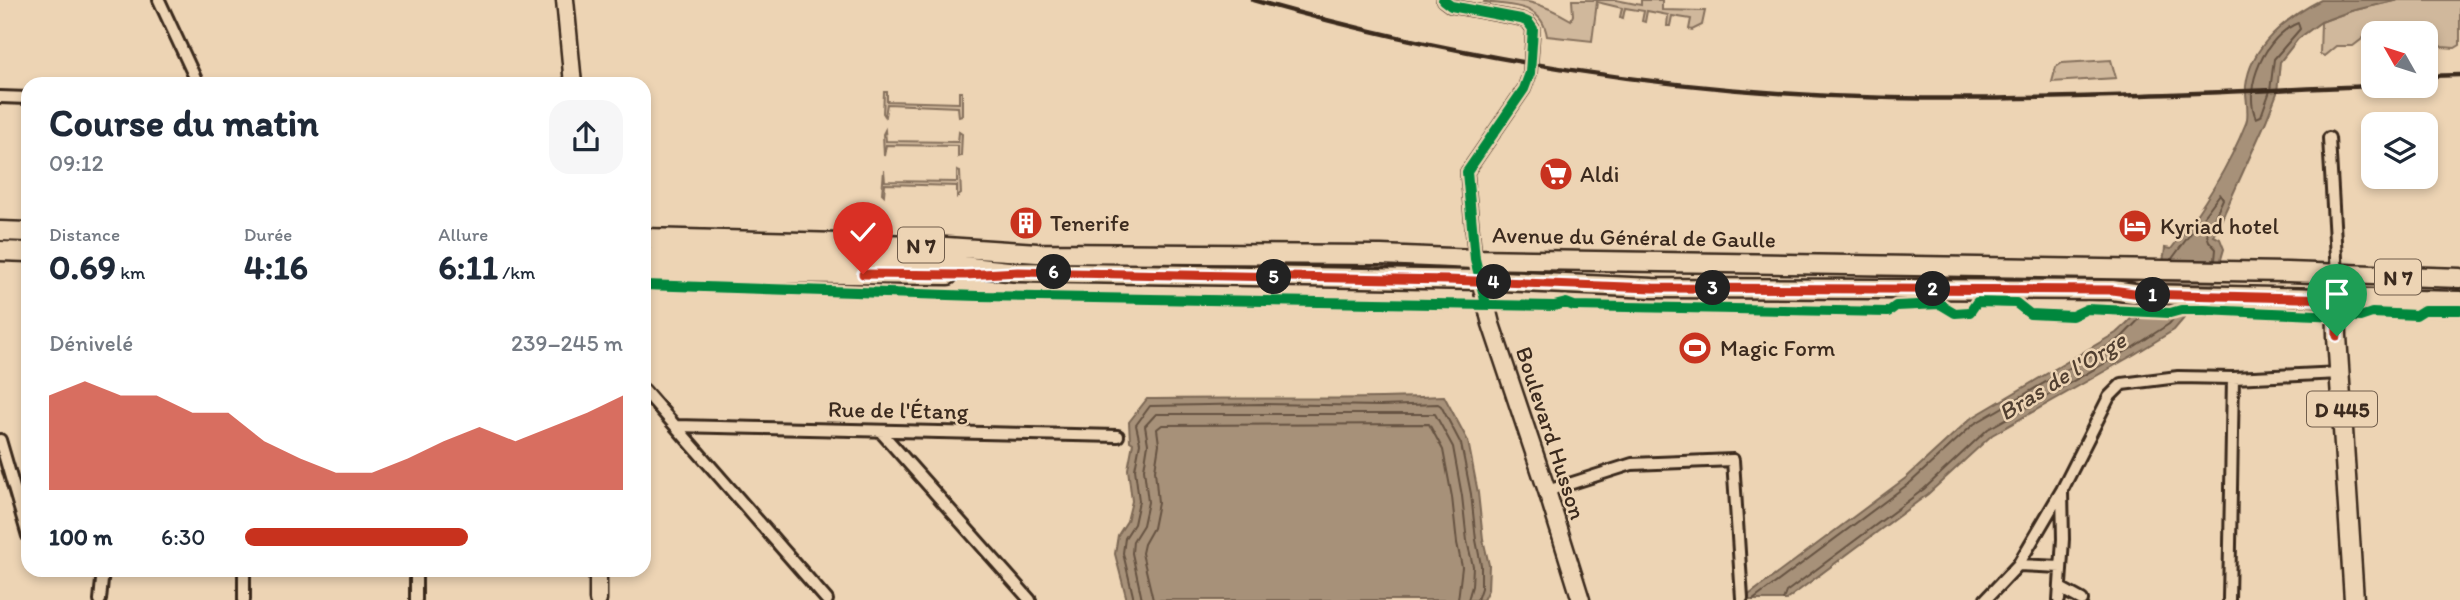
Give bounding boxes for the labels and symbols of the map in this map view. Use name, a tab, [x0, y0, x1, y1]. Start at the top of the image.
north arrow	[2361, 21, 2438, 98]
supermarket icon: Aldi	[1537, 155, 1575, 193]
place label: Aldi	[1580, 160, 1619, 188]
pin	[833, 202, 893, 274]
building icon: Tenerife	[1007, 204, 1045, 242]
hotel icon: Kyriad hotel	[2116, 207, 2154, 245]
place label: Tenerife	[1050, 209, 1130, 237]
place label: Kyriad hotel	[2160, 212, 2279, 240]
street label: Avenue du Général de Gaulle	[1492, 221, 1776, 253]
road number: N 7	[898, 228, 944, 262]
pin: 6	[1036, 254, 1072, 290]
pin: 5	[1256, 260, 1292, 294]
road number: N 7	[2375, 260, 2421, 294]
pin: 4	[1476, 264, 1512, 300]
pin	[2307, 264, 2367, 336]
pin: 3	[1696, 270, 1730, 306]
pin: 2	[1916, 272, 1951, 306]
pin: 1	[2136, 278, 2170, 312]
water label: Bras de l'Orge	[1993, 324, 2132, 427]
sports icon: Magic Form	[1676, 329, 1714, 367]
place label: Magic Form	[1720, 334, 1835, 362]
street label: Boulevard Husson	[1510, 343, 1592, 523]
road number: D 445	[2307, 392, 2377, 426]
street label: Rue de l'Étang	[828, 395, 969, 425]

